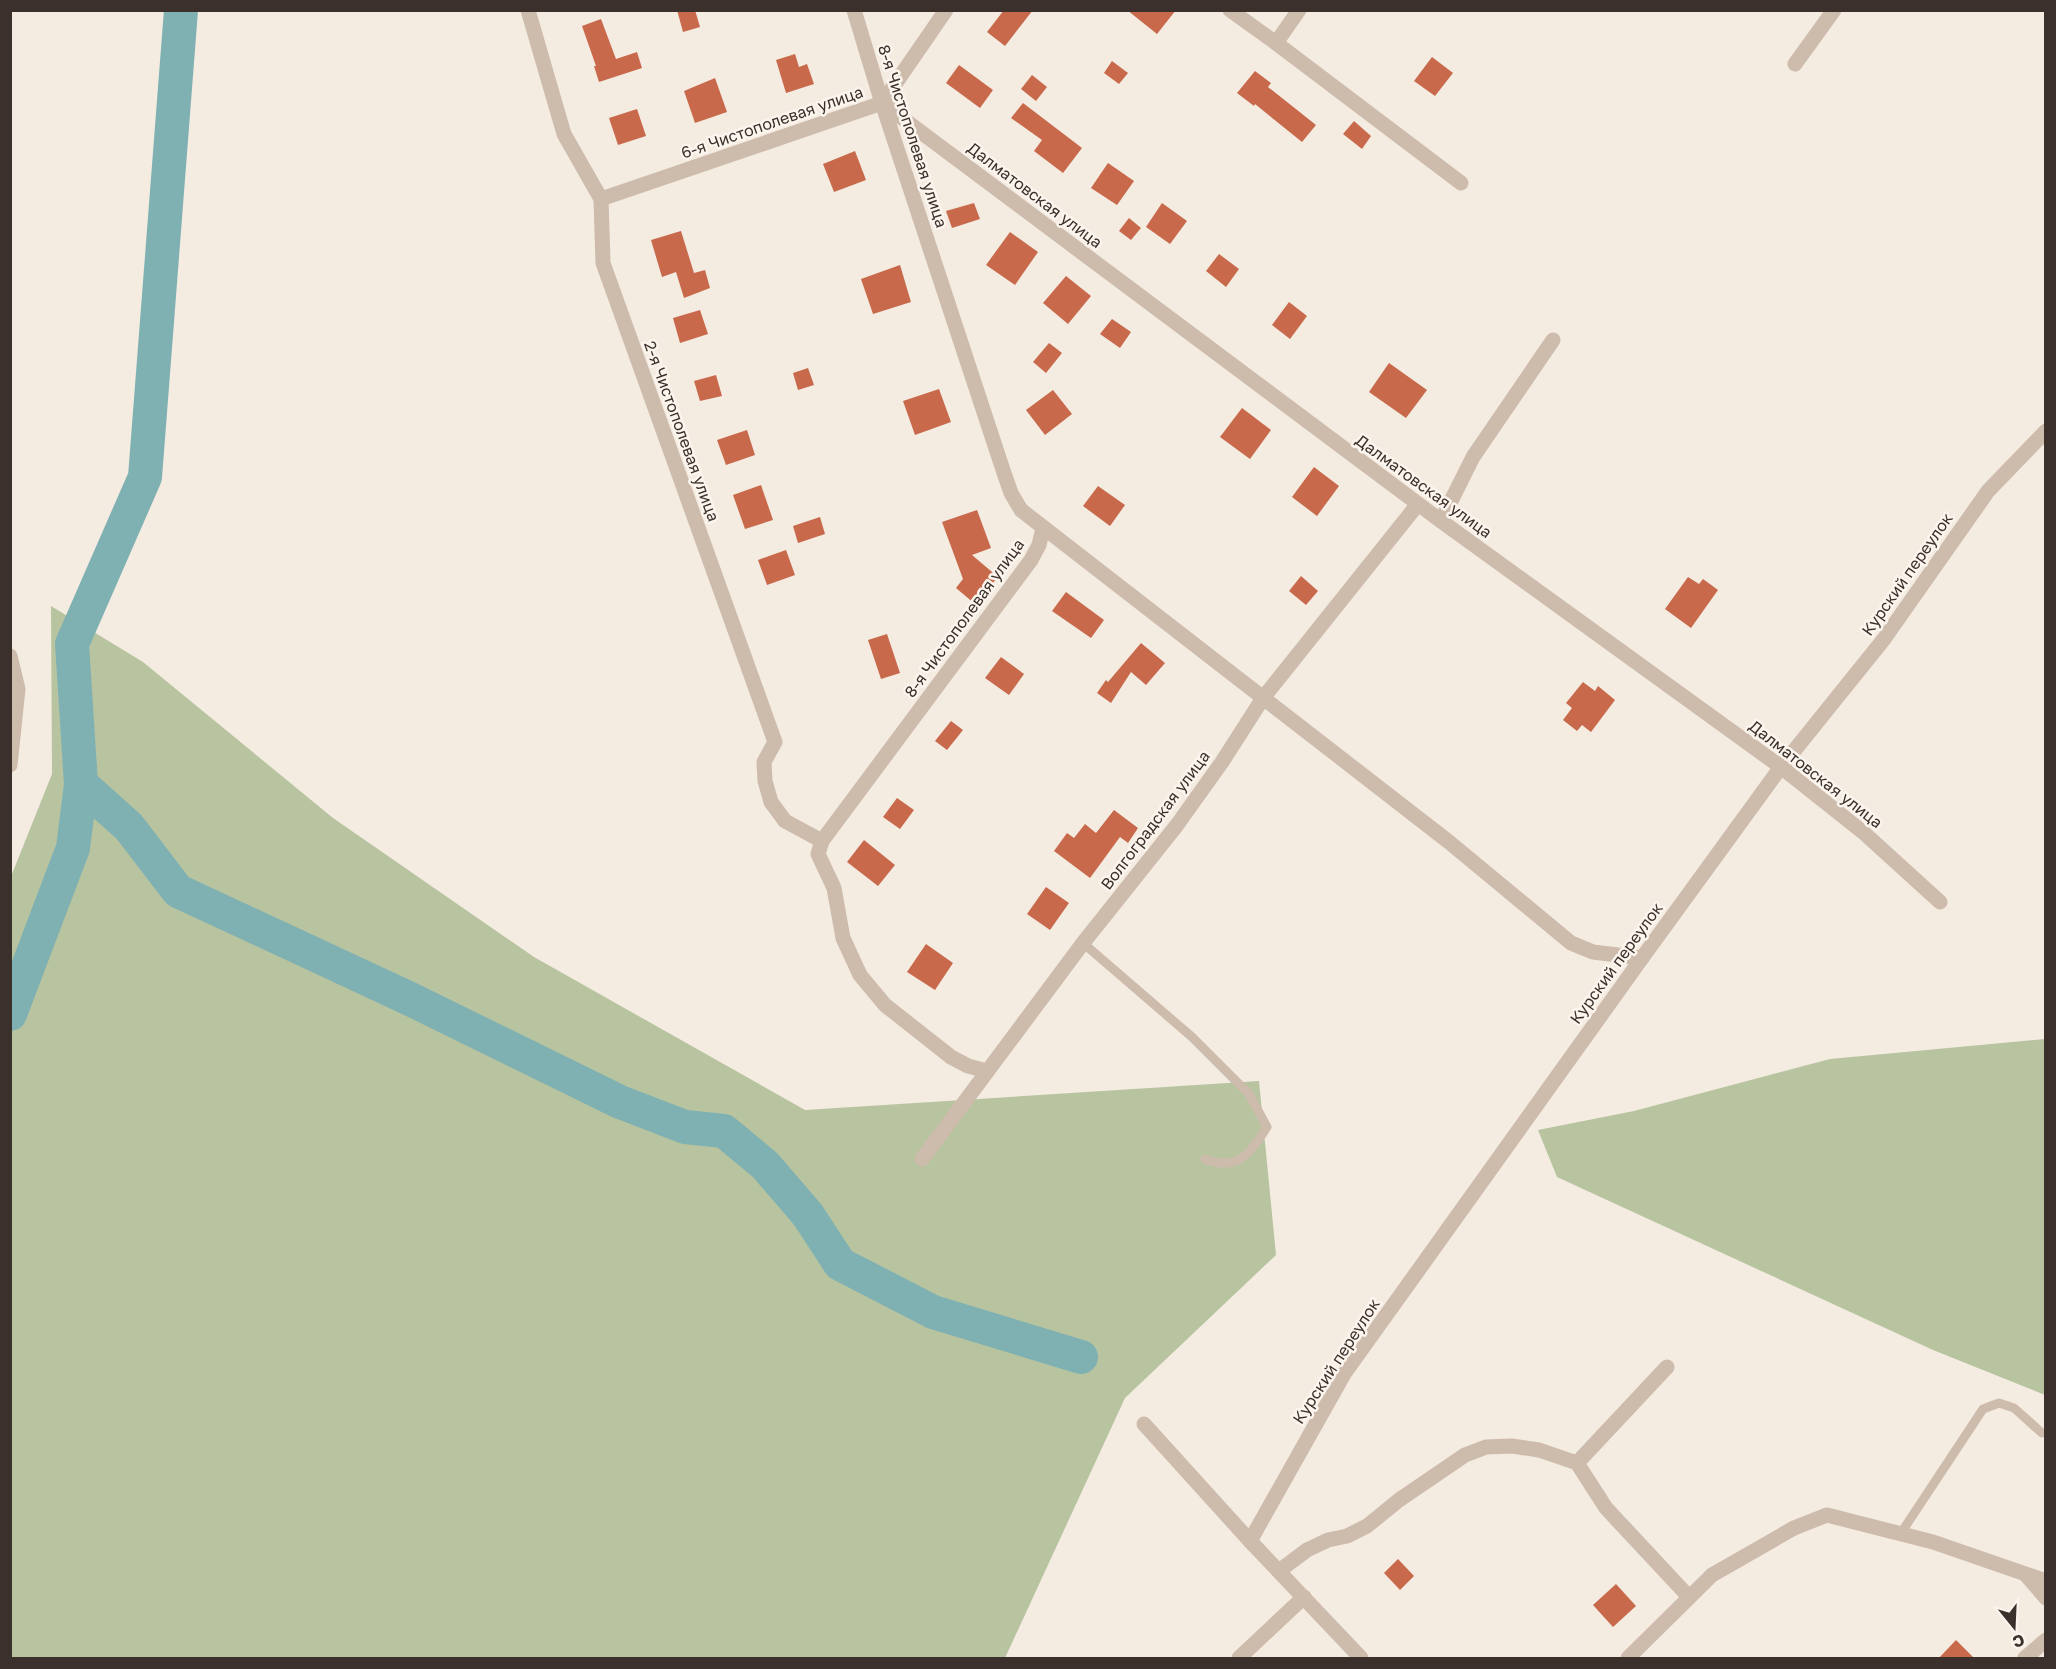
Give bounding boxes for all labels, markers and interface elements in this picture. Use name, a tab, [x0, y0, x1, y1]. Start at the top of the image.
street label: 8-я Чистополевая улица	[874, 42, 952, 230]
street label: 6-я Чистополевая улица	[678, 81, 866, 163]
street label: Далматовская улица	[964, 138, 1106, 252]
street label: 2-я Чистополевая улица	[640, 338, 724, 524]
street label: Далматовская улица	[1352, 430, 1496, 542]
street label: Курский переулок	[1857, 509, 1957, 639]
street label: 8-я Чистополевая улица	[900, 535, 1028, 701]
street label: Далматовская улица	[1745, 716, 1887, 832]
street label: Волгоградская улица	[1096, 746, 1214, 894]
street label: Курский переулок	[1565, 898, 1667, 1028]
street label: Курский переулок	[1288, 1295, 1384, 1427]
north arrow	[1984, 1597, 2044, 1657]
text: С	[2010, 1630, 2027, 1653]

